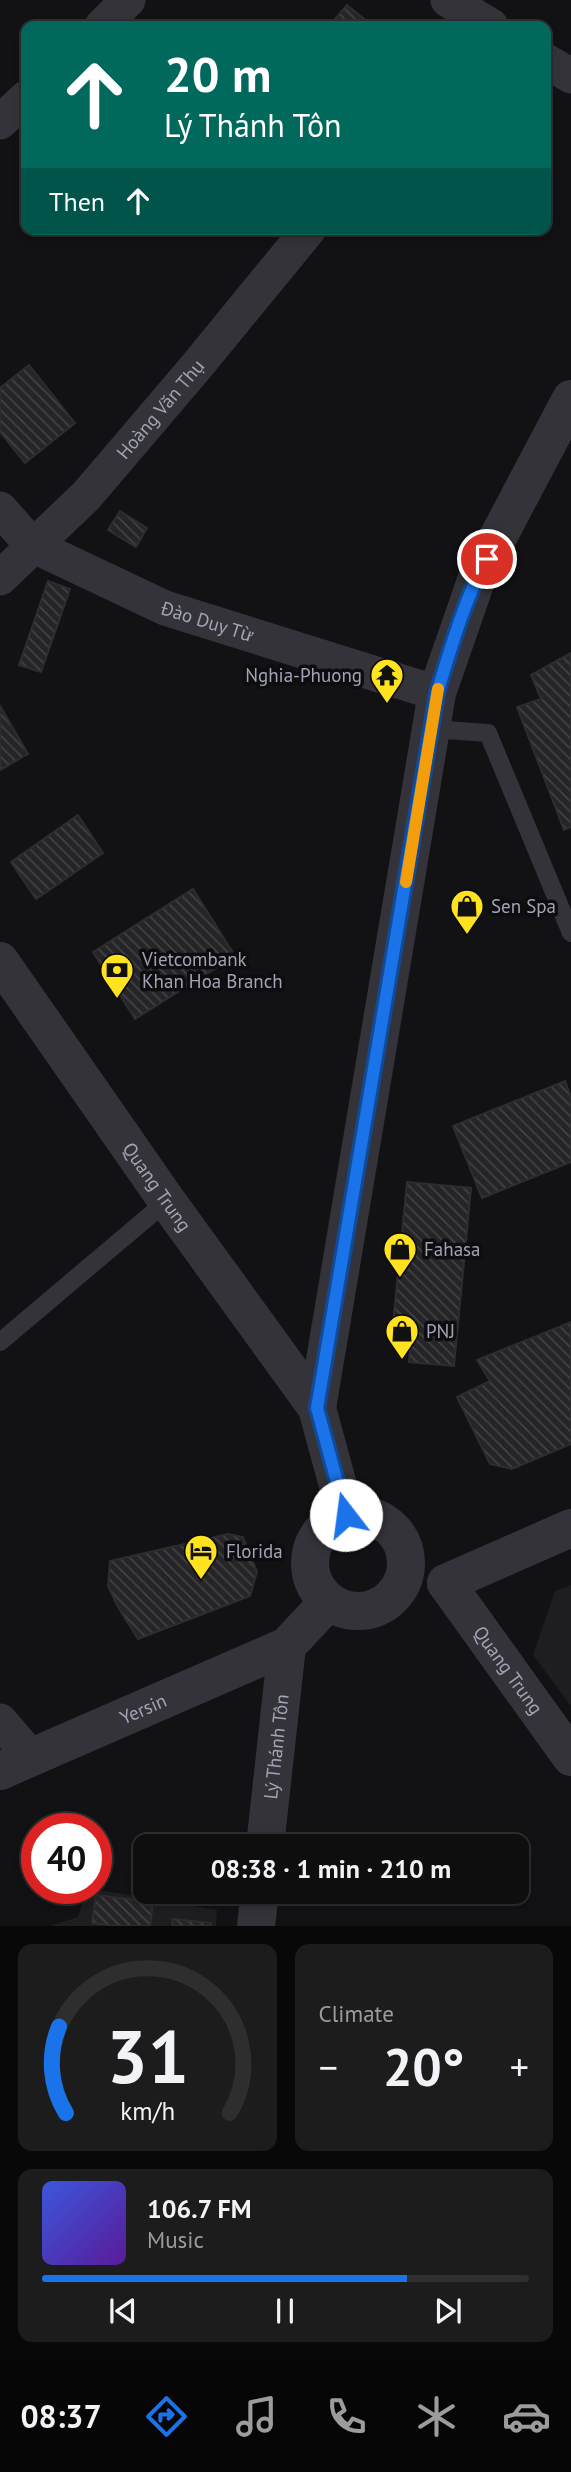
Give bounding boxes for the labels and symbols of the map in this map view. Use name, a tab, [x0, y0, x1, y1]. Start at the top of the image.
street label: Hoàng Văn Thụ	[111, 355, 209, 464]
pin	[457, 529, 517, 589]
street label: Đào Duy Từ	[157, 595, 257, 647]
temple icon: Nghia-Phuong	[368, 656, 406, 705]
place label: Nghia-Phuong	[245, 663, 362, 687]
shop icon: Sen Spa	[448, 887, 486, 936]
place label: Sen Spa	[491, 894, 556, 918]
place label: Vietcombank Khan Hoa Branch	[141, 947, 283, 993]
bank icon: Vietcombank Khan Hoa Branch	[98, 951, 136, 1000]
street label: Quang Trung	[118, 1137, 197, 1236]
shop icon: Fahasa	[381, 1230, 419, 1279]
place label: Fahasa	[424, 1237, 481, 1261]
shop icon: PNJ	[383, 1312, 421, 1361]
place label: PNJ	[426, 1319, 455, 1343]
position arrow	[309, 1478, 383, 1552]
hotel icon: Florida	[182, 1532, 220, 1581]
place label: Florida	[226, 1539, 283, 1563]
street label: Quang Trung	[468, 1621, 548, 1719]
street label: Yersin	[116, 1688, 170, 1729]
street label: Lý Thánh Tôn	[258, 1693, 294, 1800]
speed limit sign: 40	[21, 1813, 112, 1904]

